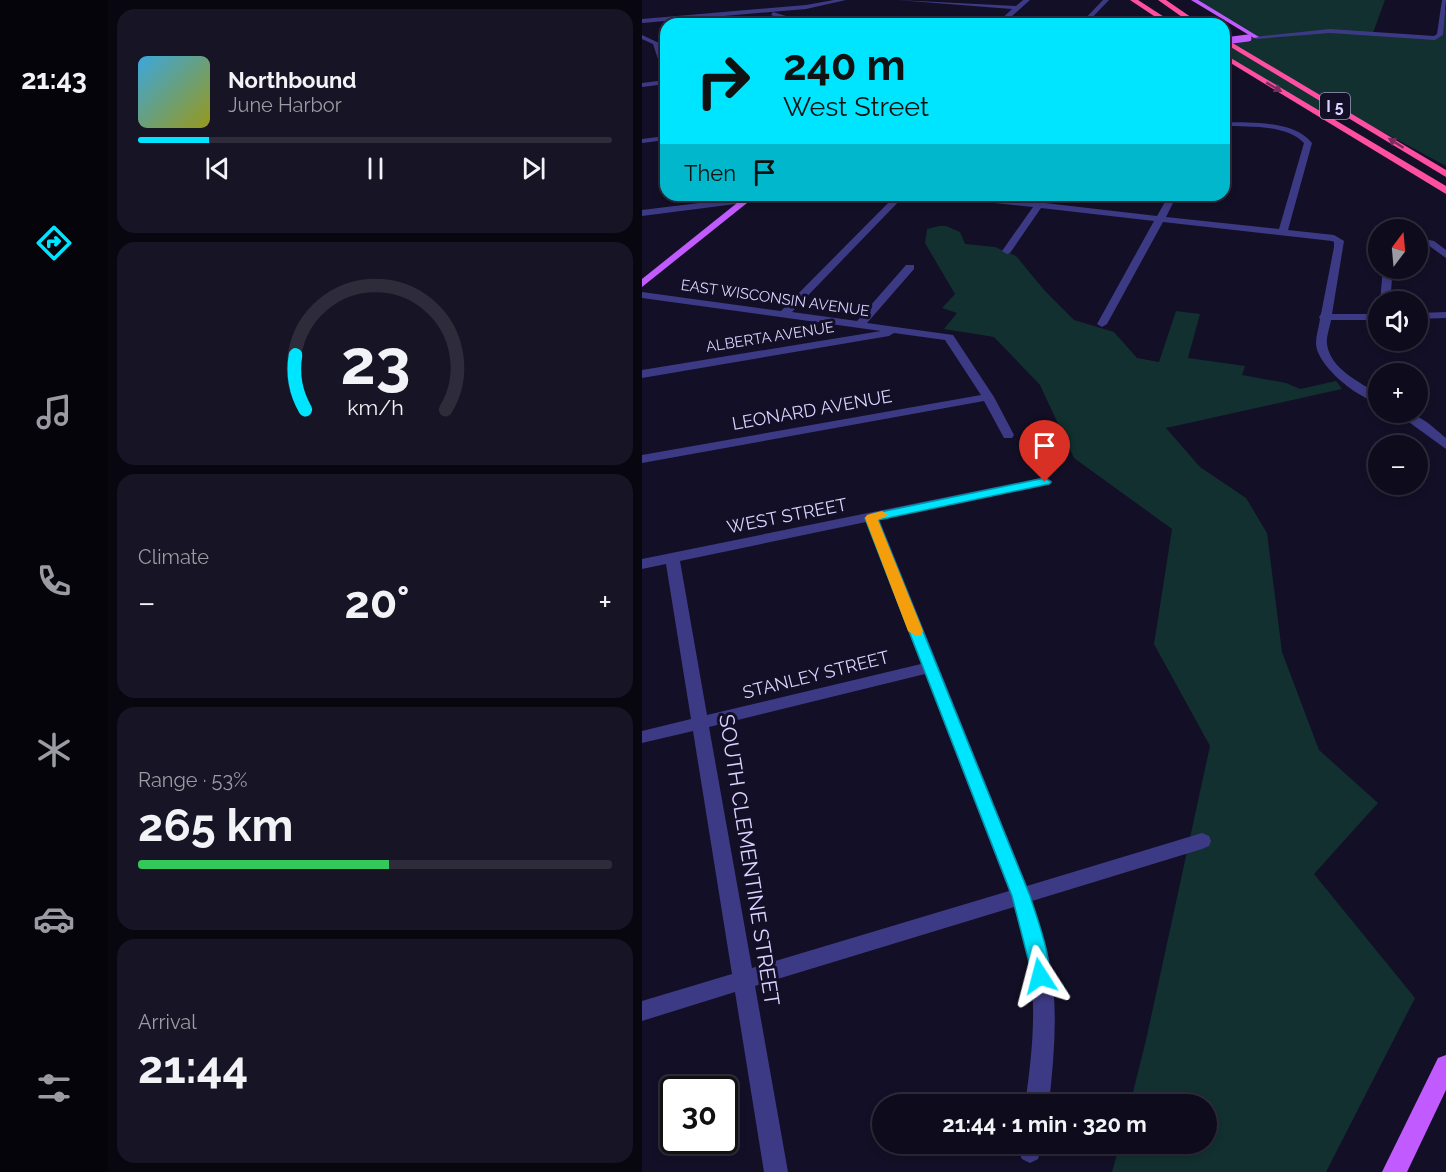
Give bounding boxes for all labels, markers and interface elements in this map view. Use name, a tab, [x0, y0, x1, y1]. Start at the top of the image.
text: 240 m	[783, 41, 906, 90]
icon: right	[684, 42, 762, 120]
text: 21:43	[21, 64, 87, 95]
text: Northbound	[228, 67, 357, 93]
one-way arrow	[1266, 81, 1282, 92]
text: West Street	[783, 91, 929, 122]
text: June Harbor	[228, 93, 342, 117]
road number: I 5	[1320, 93, 1350, 119]
one-way arrow	[1388, 138, 1404, 149]
icon: previous	[201, 152, 234, 185]
icon: pause	[359, 152, 392, 185]
icon: next	[517, 152, 550, 185]
icon: arrive	[748, 156, 781, 189]
text: Then	[684, 160, 736, 186]
north arrow	[1368, 219, 1428, 279]
map controls	[1368, 219, 1428, 495]
icon: directions	[33, 222, 75, 264]
street label: EAST WISCONSIN AVENUE	[680, 276, 870, 320]
button: sound	[1368, 291, 1428, 351]
street label: ALBERTA AVENUE	[705, 318, 835, 356]
text: 23	[340, 326, 410, 400]
button: +	[1368, 363, 1428, 423]
street label: LEONARD AVENUE	[730, 385, 894, 434]
icon: music	[33, 391, 75, 433]
text: km/h	[347, 396, 403, 421]
pin	[1019, 420, 1070, 482]
icon: arrive	[1028, 429, 1061, 462]
button: −	[1368, 435, 1428, 495]
street label: WEST STREET	[725, 494, 849, 537]
text: Climate	[138, 545, 209, 569]
icon: phone	[33, 560, 75, 602]
text: 20°	[344, 576, 410, 629]
text: −	[138, 583, 156, 622]
text: +	[598, 583, 612, 622]
street label: STANLEY STREET	[740, 646, 891, 703]
street label: SOUTH CLEMENTINE STREET	[714, 712, 785, 1008]
icon: climate	[33, 729, 75, 771]
text: Range · 53%	[138, 768, 247, 792]
text: 265 km	[138, 799, 293, 852]
icon: car	[33, 898, 75, 940]
position arrow	[1008, 944, 1072, 1008]
text: Arrival	[138, 1010, 197, 1034]
text: 21:44	[138, 1041, 248, 1094]
icon: filters	[33, 1067, 75, 1109]
speed limit sign: 30	[660, 1076, 738, 1154]
text: 21:44 · 1 min · 320 m	[942, 1111, 1147, 1137]

